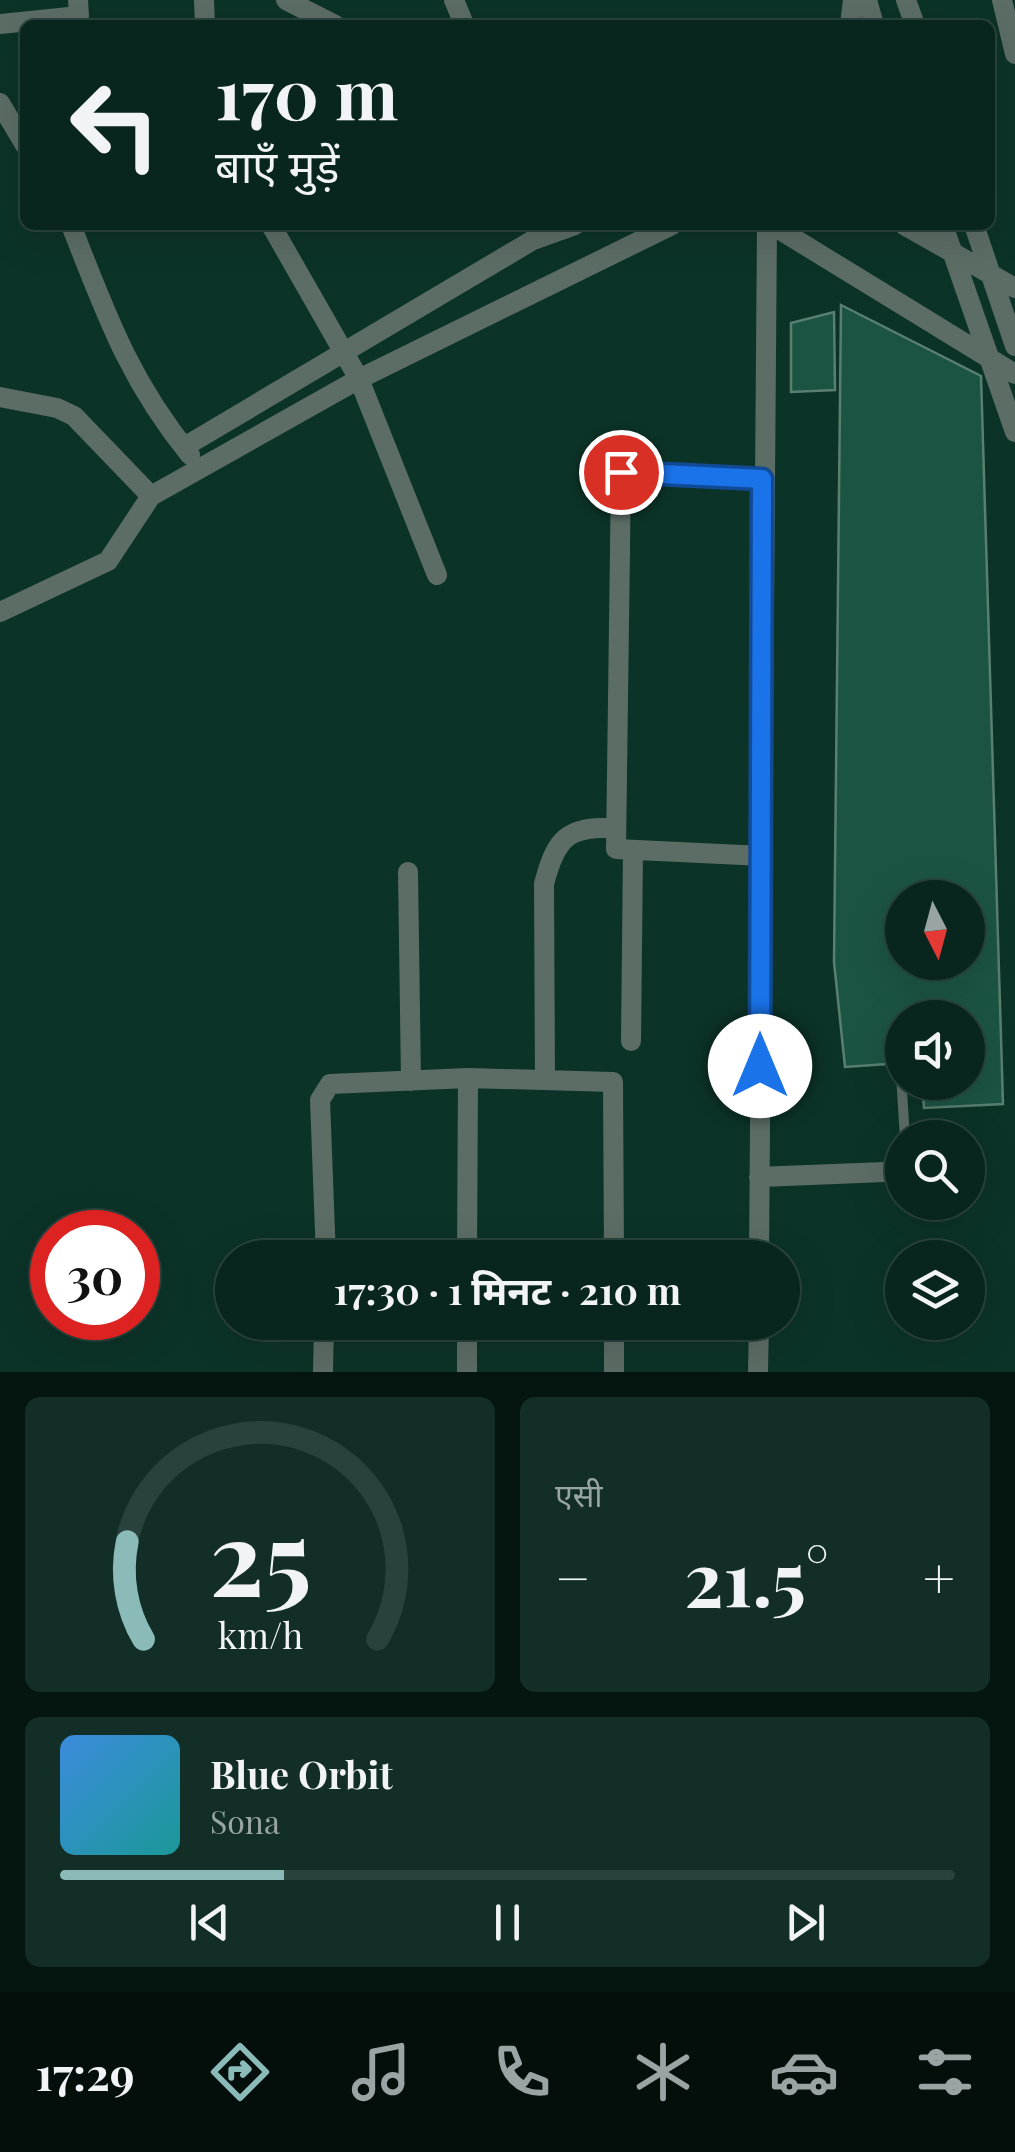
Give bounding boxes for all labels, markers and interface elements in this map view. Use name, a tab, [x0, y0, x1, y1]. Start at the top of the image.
text: 170 m	[215, 44, 398, 138]
icon: left	[50, 60, 180, 190]
text: बाएँ मुड़ें	[215, 134, 339, 194]
pin	[579, 430, 664, 515]
icon: arrive	[594, 445, 649, 500]
north arrow	[885, 880, 985, 980]
map controls	[885, 880, 985, 1340]
button: sound	[885, 1000, 985, 1100]
position arrow	[708, 1014, 812, 1118]
button: search	[885, 1120, 985, 1220]
speed limit sign: 30	[30, 1210, 160, 1340]
button: layers	[885, 1240, 985, 1340]
text: 17:30 · 1 मिनट · 210 m	[334, 1264, 681, 1315]
text: एसी	[555, 1472, 603, 1515]
text: 25	[209, 1484, 311, 1623]
text: 21.5°	[684, 1526, 829, 1626]
text: −	[555, 1539, 591, 1613]
text: +	[923, 1539, 955, 1613]
text: km/h	[217, 1610, 303, 1658]
text: Blue Orbit	[210, 1748, 393, 1799]
text: Sona	[210, 1799, 280, 1842]
icon: previous	[182, 1895, 237, 1950]
icon: pause	[480, 1895, 535, 1950]
icon: next	[778, 1895, 833, 1950]
icon: directions	[205, 2037, 275, 2107]
icon: music	[346, 2037, 416, 2107]
icon: phone	[487, 2037, 557, 2107]
icon: climate	[628, 2037, 698, 2107]
icon: car	[769, 2037, 839, 2107]
icon: filters	[910, 2037, 980, 2107]
text: 17:29	[35, 2042, 135, 2102]

